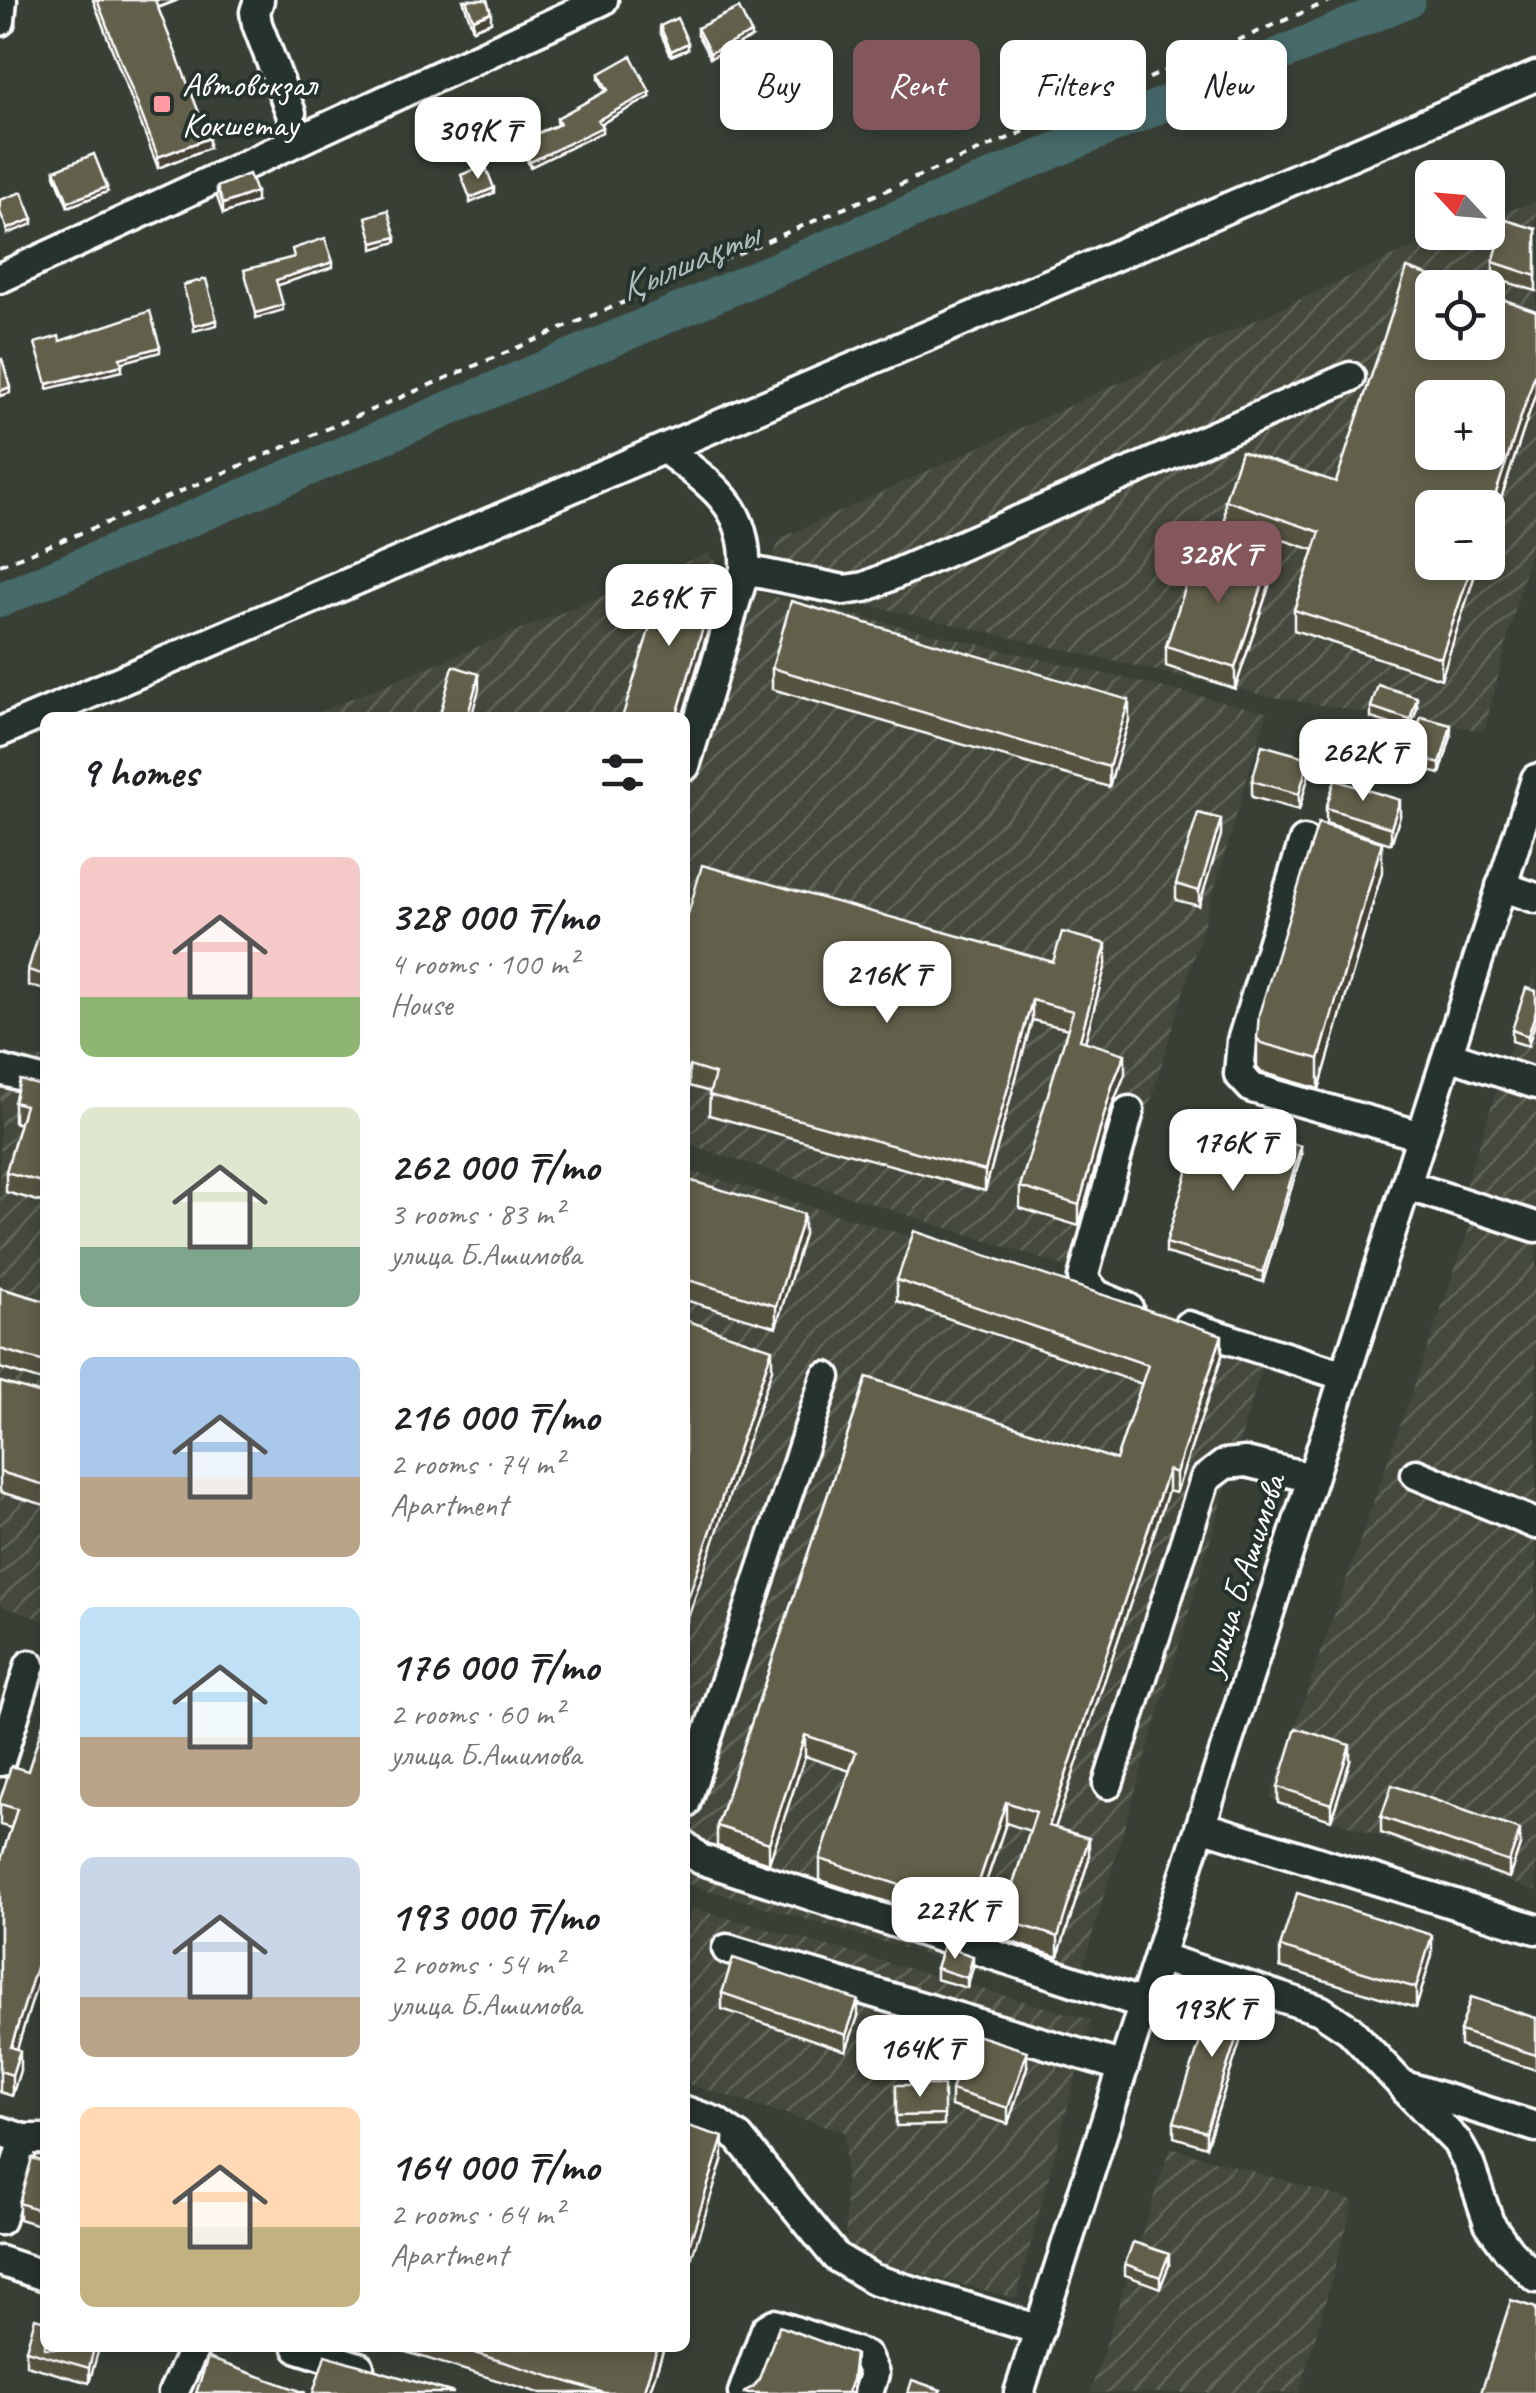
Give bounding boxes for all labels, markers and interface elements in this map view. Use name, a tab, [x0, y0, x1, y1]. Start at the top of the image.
chip: Buy	[720, 40, 833, 130]
chip: Rent	[853, 40, 980, 130]
chip: Filters	[1000, 40, 1146, 130]
chip: New	[1166, 40, 1287, 130]
place label: Автовокзал Кокшетау	[182, 62, 319, 147]
marker: Автовокзал Кокшетау	[151, 93, 173, 115]
pin: 309K ₸	[397, 97, 559, 182]
text: 309K ₸	[437, 109, 519, 150]
north arrow	[1415, 160, 1505, 250]
map controls	[1415, 160, 1505, 580]
water label: Қылшақты	[612, 209, 770, 311]
button: locate	[1415, 270, 1505, 360]
button: +	[1415, 380, 1505, 470]
button: −	[1415, 490, 1505, 580]
pin: 328K ₸	[1137, 521, 1299, 606]
text: 328K ₸	[1177, 533, 1259, 574]
pin: 269K ₸	[588, 564, 750, 649]
text: 269K ₸	[627, 576, 711, 617]
pin: 262K ₸	[1282, 719, 1444, 804]
text: 262K ₸	[1321, 731, 1405, 772]
icon: filters	[595, 745, 650, 800]
text: 9 homes	[80, 746, 198, 799]
text: 328 000 ₸/mo	[390, 890, 598, 943]
icon: home	[160, 897, 280, 1017]
pin: 216K ₸	[806, 941, 968, 1026]
text: 4 rooms · 100 m²	[390, 943, 577, 984]
text: 216K ₸	[845, 953, 929, 994]
text: House	[390, 984, 452, 1025]
pin: 176K ₸	[1152, 1109, 1314, 1194]
text: 176K ₸	[1191, 1121, 1275, 1162]
text: 262 000 ₸/mo	[390, 1140, 599, 1193]
icon: home	[160, 1147, 280, 1267]
text: 3 rooms · 83 m²	[390, 1193, 563, 1234]
text: улица Б.Ашимова	[390, 1234, 581, 1275]
text: 216 000 ₸/mo	[390, 1390, 599, 1443]
icon: home	[160, 1397, 280, 1517]
text: 2 rooms · 74 m²	[390, 1443, 563, 1484]
street label: улица Б.Ашимова	[1188, 1466, 1297, 1683]
text: Apartment	[390, 1484, 508, 1525]
text: 176 000 ₸/mo	[390, 1640, 599, 1693]
icon: home	[160, 1647, 280, 1767]
text: 2 rooms · 60 m²	[390, 1693, 563, 1734]
text: улица Б.Ашимова	[390, 1734, 581, 1775]
pin: 227K ₸	[874, 1877, 1036, 1962]
text: 227K ₸	[914, 1889, 996, 1930]
text: 193 000 ₸/mo	[390, 1890, 598, 1943]
icon: home	[160, 1897, 280, 2017]
text: 2 rooms · 54 m²	[390, 1943, 563, 1984]
pin: 193K ₸	[1131, 1975, 1293, 2060]
text: улица Б.Ашимова	[390, 1984, 581, 2025]
text: 193K ₸	[1171, 1987, 1253, 2028]
pin: 164K ₸	[839, 2015, 1001, 2100]
text: 164K ₸	[878, 2027, 962, 2068]
text: 164 000 ₸/mo	[390, 2140, 599, 2193]
icon: home	[160, 2147, 280, 2267]
text: 2 rooms · 64 m²	[390, 2193, 563, 2234]
text: Apartment	[390, 2234, 508, 2275]

